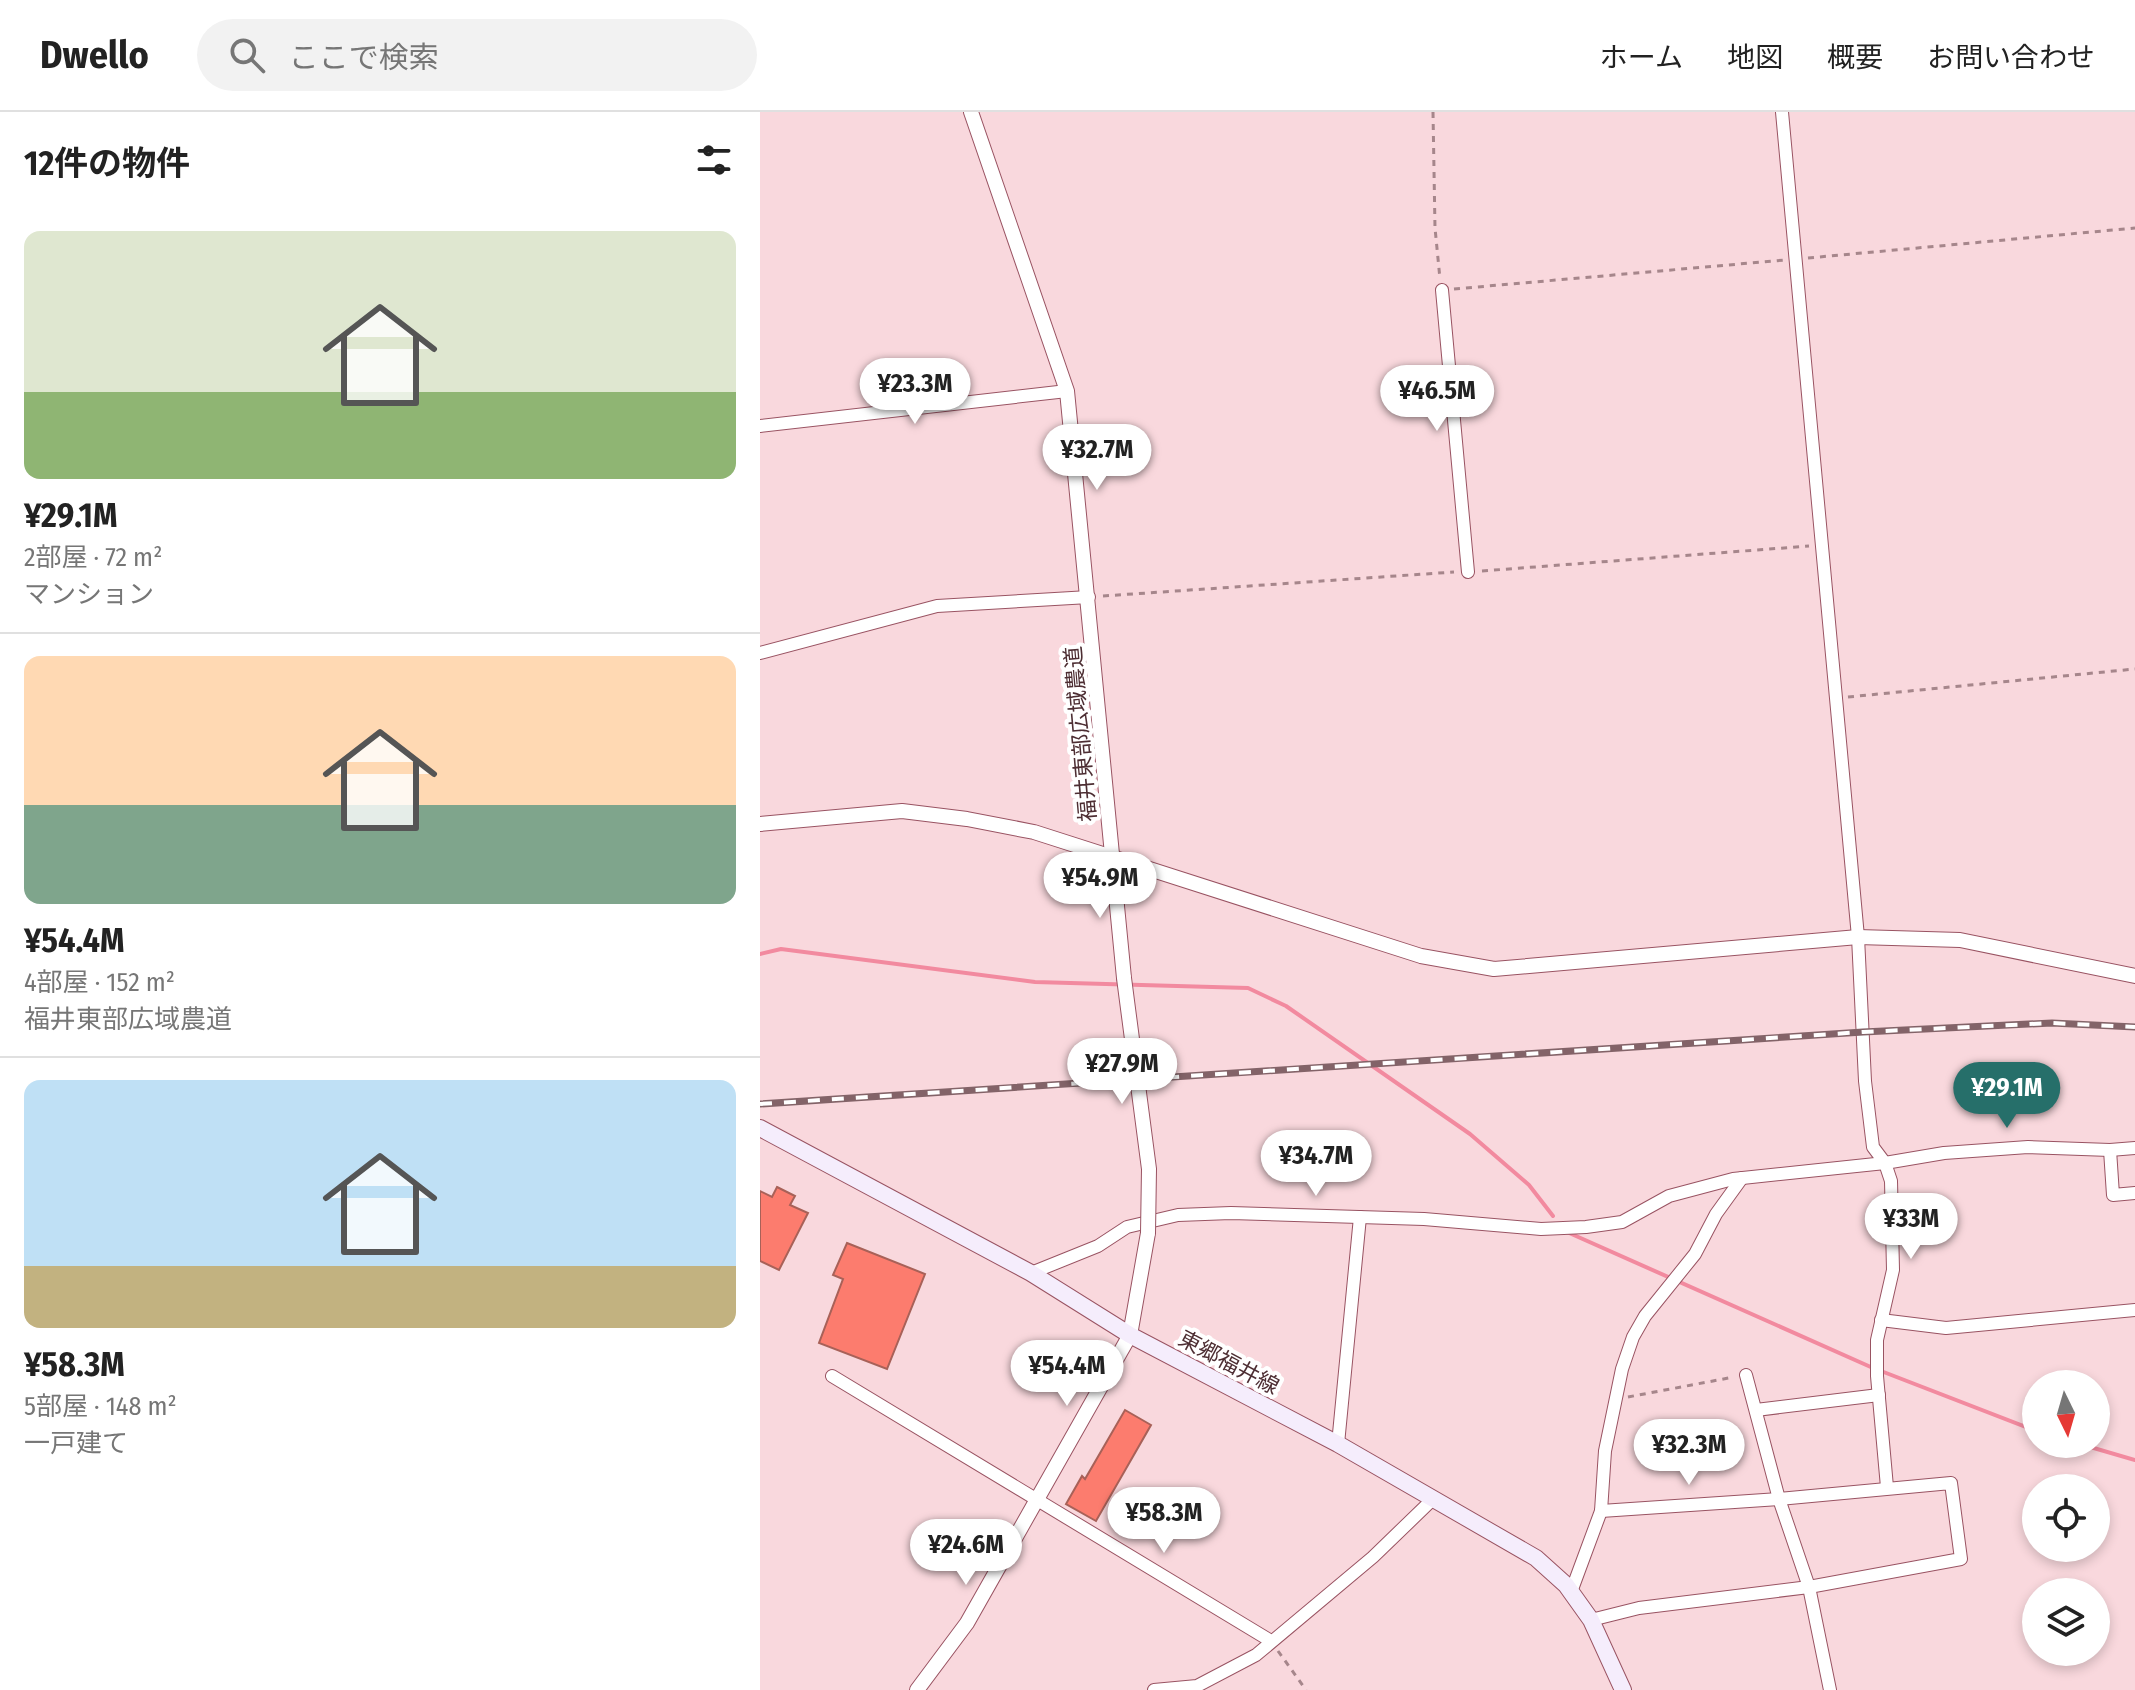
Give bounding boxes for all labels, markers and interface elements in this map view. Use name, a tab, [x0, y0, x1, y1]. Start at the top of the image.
search box	[197, 19, 757, 91]
text: Dwello	[40, 32, 149, 78]
icon: search	[225, 33, 269, 77]
text: ここで検索	[289, 40, 439, 76]
text: ホーム	[1600, 41, 1683, 74]
text: 地図	[1727, 41, 1783, 74]
text: 概要	[1827, 41, 1883, 74]
text: お問い合わせ	[1927, 41, 2095, 74]
icon: filters	[692, 138, 736, 182]
text: 12件の物件	[24, 143, 190, 184]
icon: home	[308, 283, 452, 427]
pin: ¥23.3M	[850, 358, 980, 426]
pin: ¥46.5M	[1372, 365, 1502, 433]
text: ¥23.3M	[878, 368, 952, 399]
text: ¥46.5M	[1398, 375, 1476, 406]
pin: ¥32.7M	[1032, 424, 1162, 492]
text: ¥32.7M	[1060, 434, 1134, 465]
text: ¥29.1M	[24, 495, 117, 536]
text: 2部屋 · 72 m²	[24, 542, 162, 573]
text: マンション	[24, 579, 154, 610]
street label: 福井東部広域農道	[1059, 645, 1102, 823]
icon: home	[308, 708, 452, 852]
pin: ¥54.9M	[1035, 852, 1165, 920]
text: ¥54.9M	[1062, 862, 1138, 893]
text: ¥54.4M	[24, 920, 124, 961]
text: 4部屋 · 152 m²	[24, 967, 175, 998]
text: 福井東部広域農道	[24, 1004, 232, 1035]
pin: ¥27.9M	[1057, 1038, 1187, 1106]
text: ¥27.9M	[1085, 1048, 1159, 1079]
pin: ¥29.1M	[1942, 1062, 2072, 1130]
text: ¥29.1M	[1971, 1072, 2043, 1103]
pin: ¥34.7M	[1251, 1130, 1381, 1198]
icon: home	[308, 1132, 452, 1276]
text: ¥34.7M	[1279, 1140, 1353, 1171]
pin: ¥33M	[1864, 1193, 1958, 1261]
text: ¥33M	[1883, 1203, 1939, 1234]
street label: 東郷福井線	[1174, 1325, 1284, 1400]
pin: ¥54.4M	[1002, 1340, 1132, 1408]
text: ¥58.3M	[24, 1344, 125, 1385]
text: ¥54.4M	[1029, 1350, 1105, 1381]
north arrow	[2022, 1370, 2110, 1458]
map controls	[2022, 1370, 2110, 1666]
text: 5部屋 · 148 m²	[24, 1391, 177, 1422]
pin: ¥32.3M	[1624, 1419, 1754, 1487]
text: 一戸建て	[24, 1428, 128, 1459]
text: ¥32.3M	[1652, 1429, 1726, 1460]
button: locate	[2022, 1474, 2110, 1562]
pin: ¥58.3M	[1099, 1487, 1229, 1555]
text: ¥58.3M	[1125, 1497, 1203, 1528]
pin: ¥24.6M	[901, 1519, 1031, 1587]
text: ¥24.6M	[928, 1529, 1004, 1560]
button: layers	[2022, 1578, 2110, 1666]

